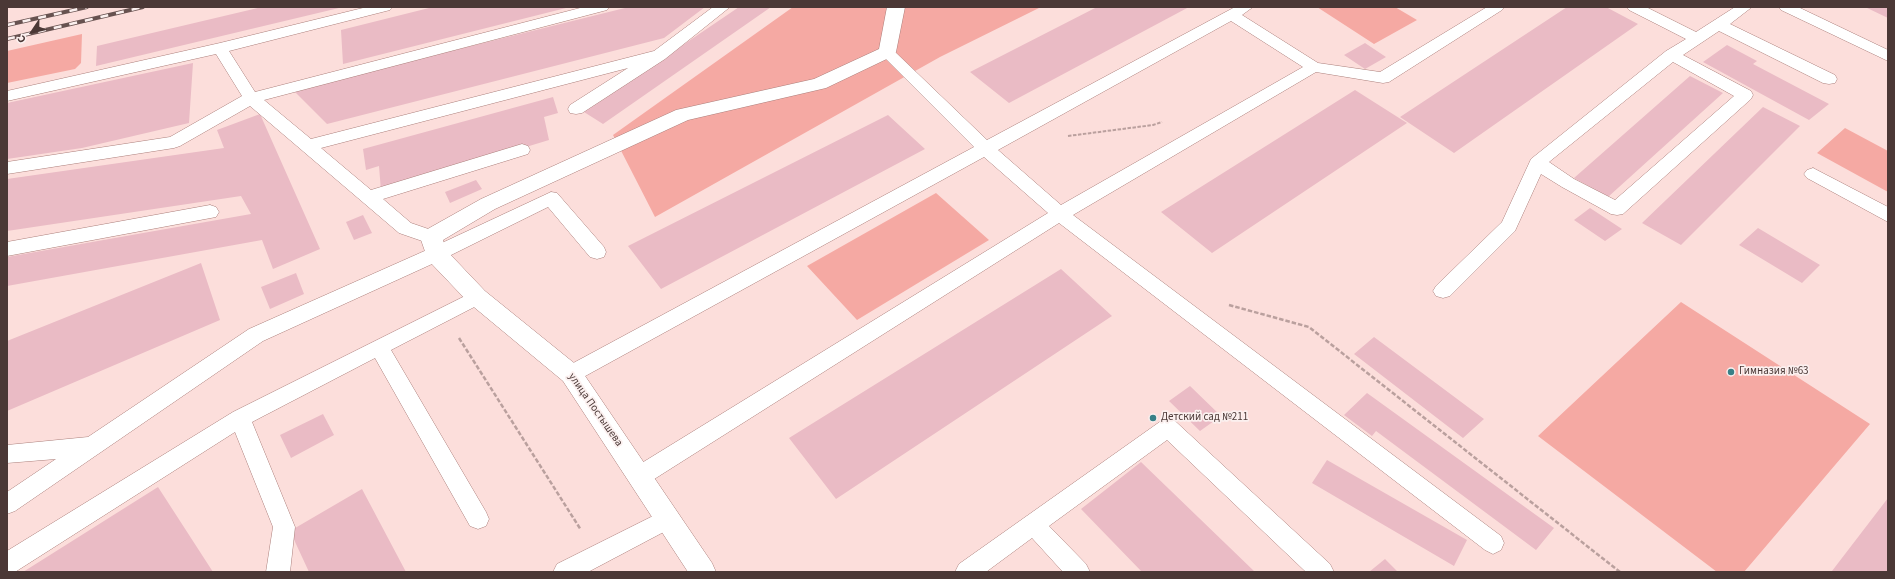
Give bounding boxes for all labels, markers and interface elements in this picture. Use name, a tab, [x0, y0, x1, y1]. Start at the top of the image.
north arrow	[12, 12, 52, 52]
text: С	[14, 32, 30, 46]
place label: Гимназия №63	[1739, 365, 1809, 379]
marker: Гимназия №63	[1726, 367, 1736, 377]
street label: улица Постышева	[565, 371, 625, 449]
place label: Детский сад №211	[1161, 411, 1248, 425]
marker: Детский сад №211	[1148, 413, 1158, 423]

